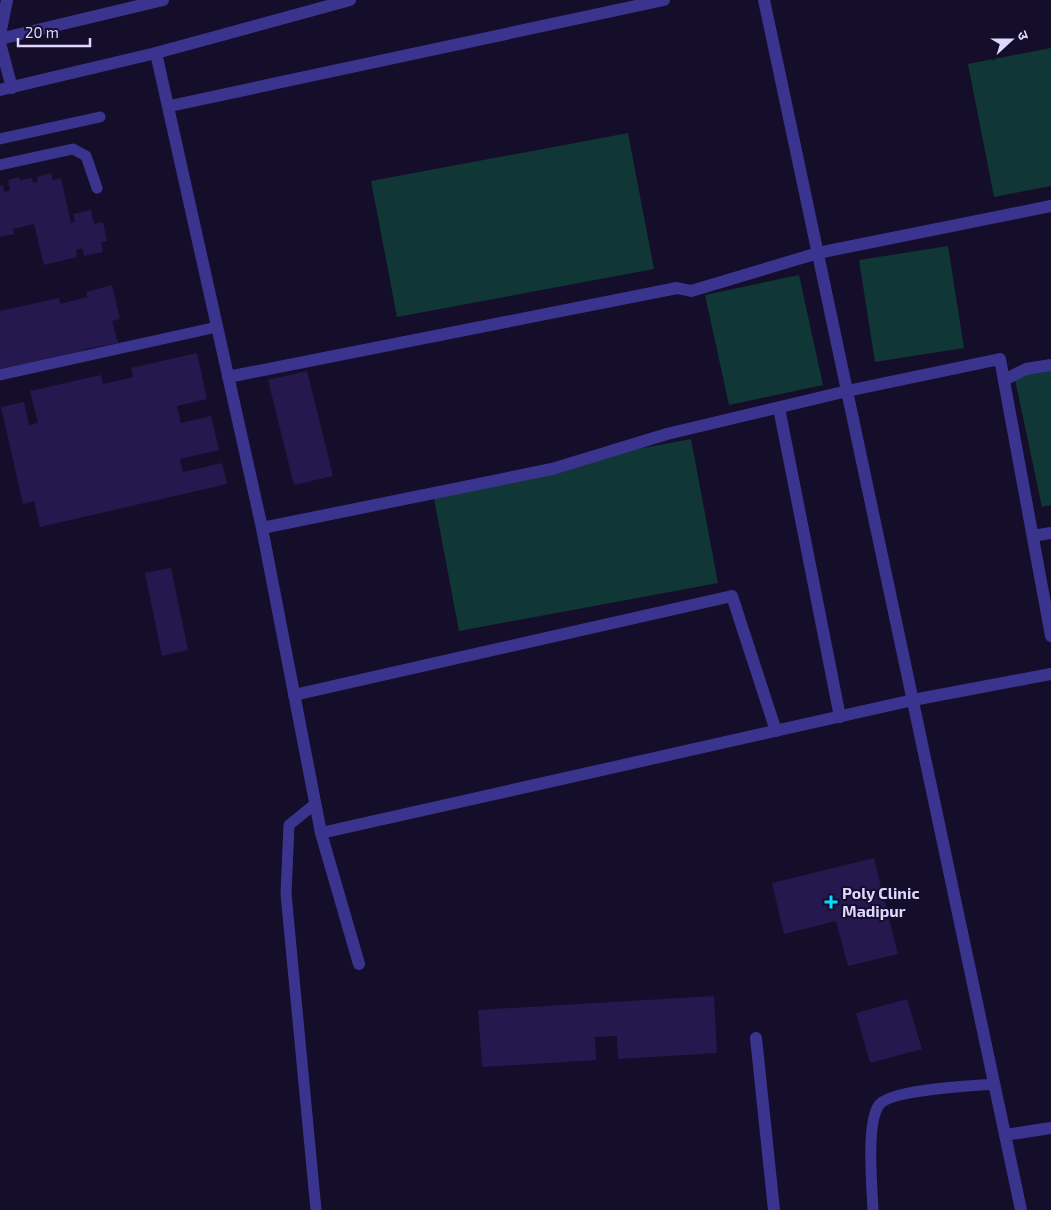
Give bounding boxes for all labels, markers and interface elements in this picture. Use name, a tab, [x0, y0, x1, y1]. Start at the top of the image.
scale bar	[18, 15, 90, 47]
north arrow	[986, 15, 1036, 65]
text: 20 m	[25, 23, 59, 41]
text: उ	[1014, 28, 1033, 43]
place label: Poly Clinic Madipur	[842, 883, 920, 920]
marker: Poly Clinic Madipur	[824, 895, 838, 909]

